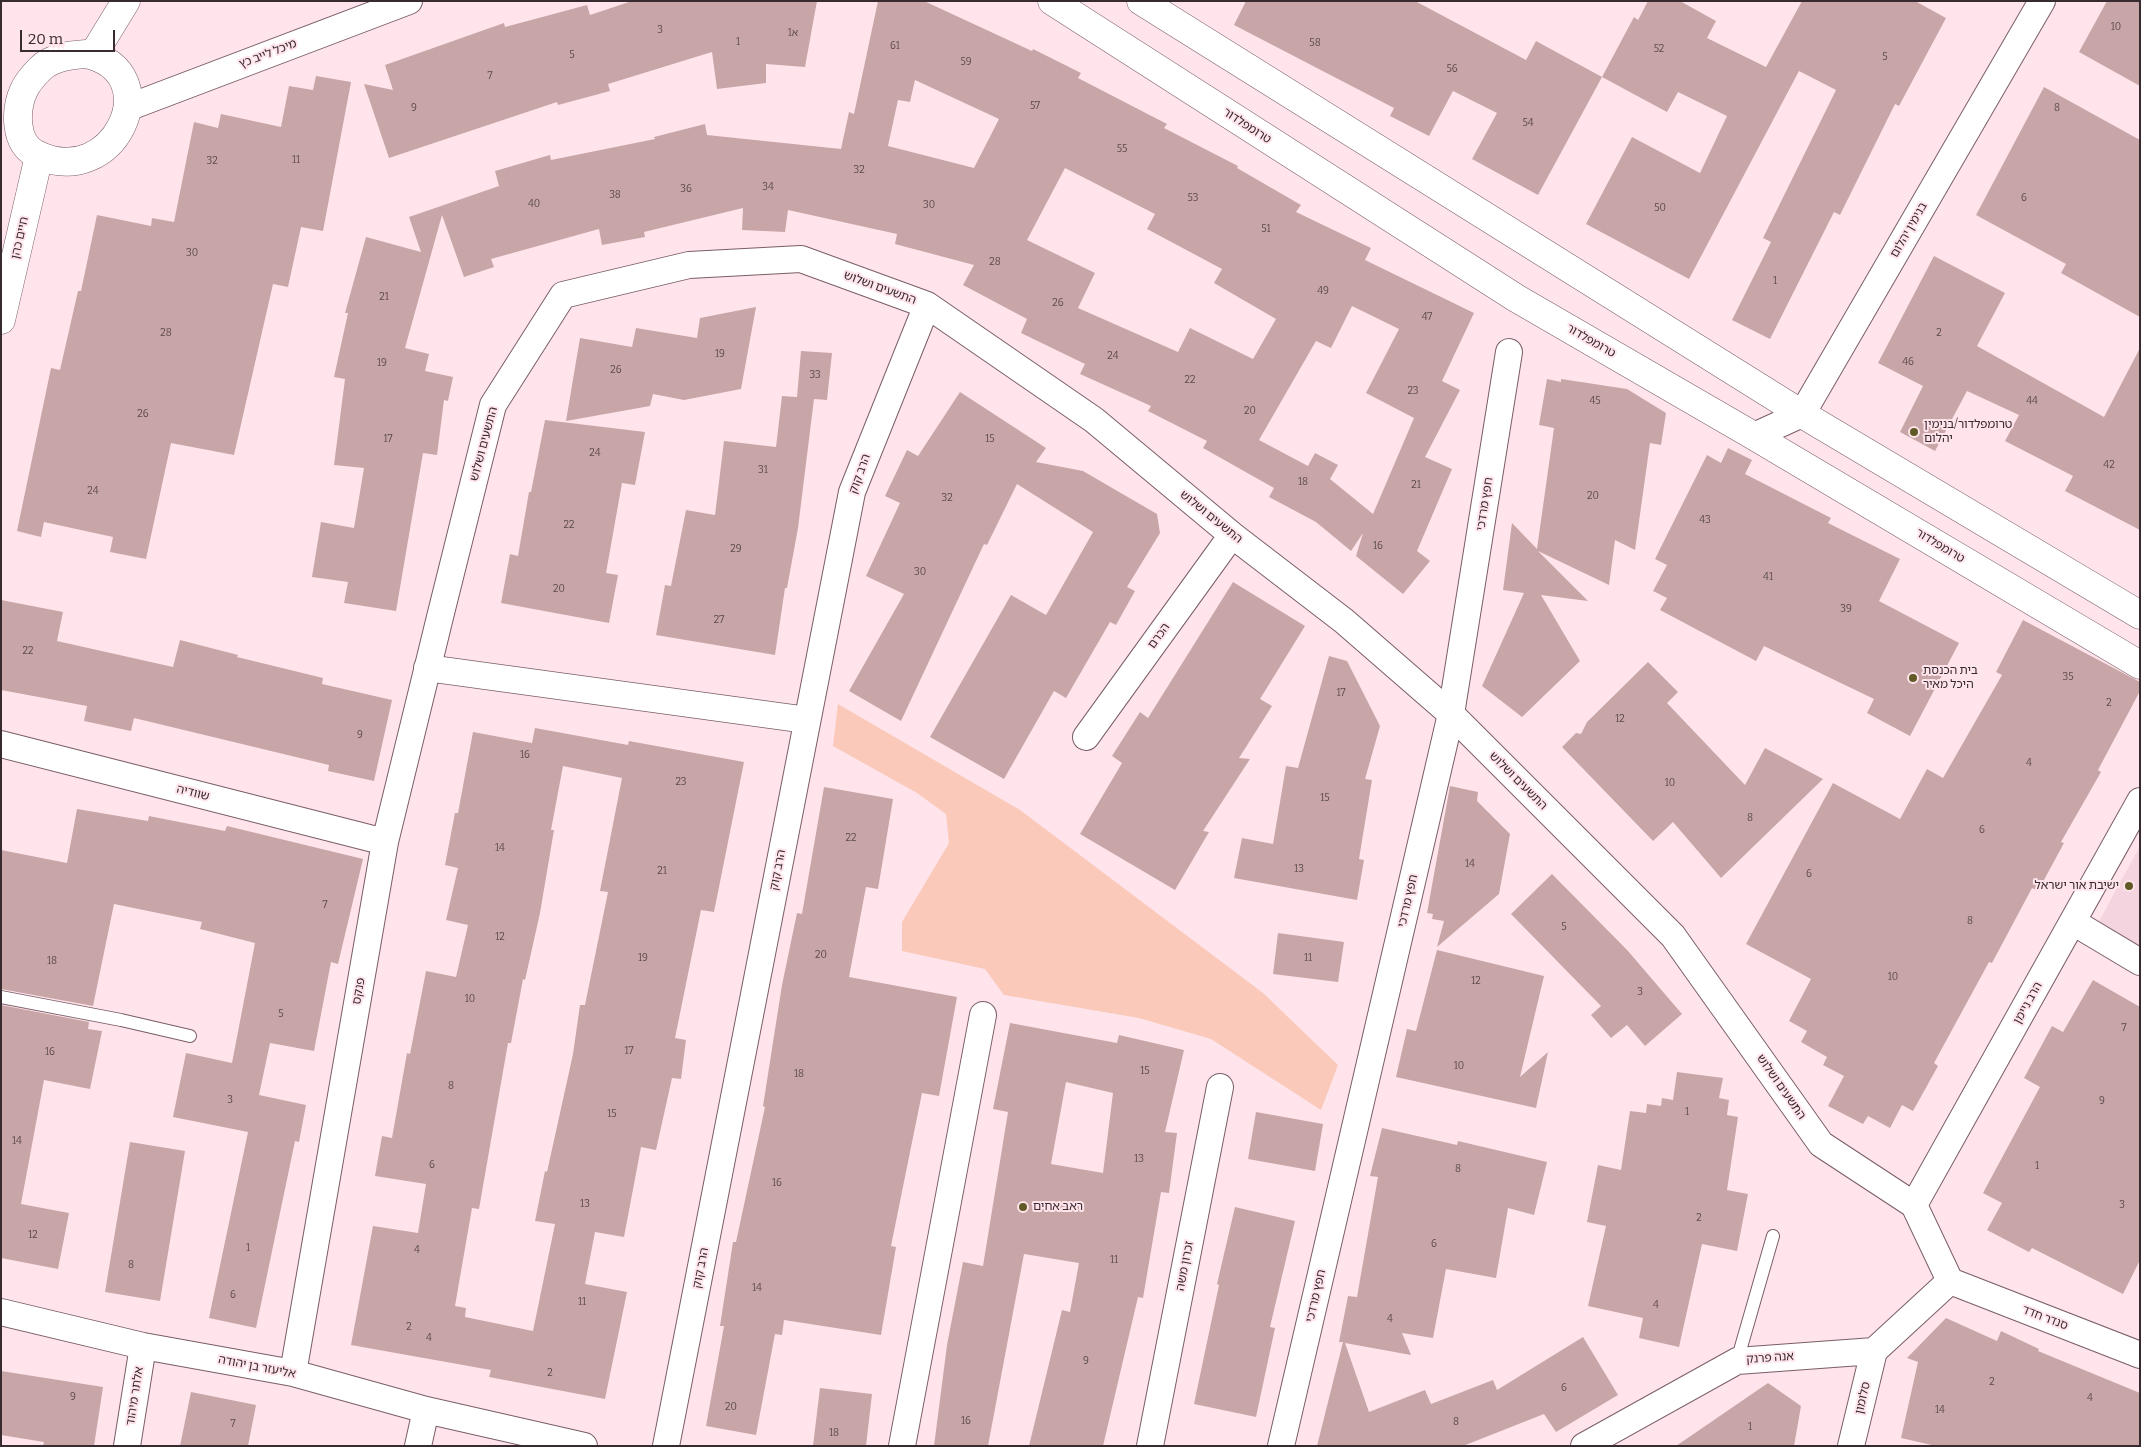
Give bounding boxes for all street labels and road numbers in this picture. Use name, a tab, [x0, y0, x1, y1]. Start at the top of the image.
street label: מיכל לייב כץ	[237, 36, 299, 72]
street label: טרומפלדור	[1220, 105, 1274, 147]
street label: בנימין יהלום	[1887, 200, 1931, 260]
street label: חיים כהן	[8, 215, 32, 261]
street label: התשעים ושלוש	[842, 268, 918, 308]
street label: טרומפלדור	[1564, 321, 1618, 361]
street label: התשעים ושלוש	[467, 405, 501, 483]
street label: הרב קוק	[846, 452, 874, 496]
street label: חפץ מרדכי	[1474, 476, 1496, 532]
street label: התשעים ושלוש	[1177, 487, 1245, 547]
street label: טרומפלדור	[1913, 526, 1967, 566]
street label: הכרם	[1145, 620, 1173, 652]
street label: התשעים ושלוש	[1486, 749, 1550, 813]
street label: שוודיה	[175, 782, 211, 804]
street label: הרב קוק	[767, 848, 789, 892]
street label: חפץ מרדכי	[1395, 873, 1421, 929]
street label: פנקס	[350, 976, 368, 1006]
street label: הרב ניימן	[2011, 979, 2045, 1027]
street label: התשעים ושלוש	[1753, 1052, 1809, 1122]
street label: זכרון משה	[1173, 1240, 1197, 1292]
street label: הרב קוק	[690, 1246, 712, 1290]
street label: חפץ מרדכי	[1303, 1268, 1329, 1324]
street label: סנדר חדד	[2020, 1303, 2070, 1333]
street label: אנה פרנק	[1746, 1349, 1794, 1367]
street label: אליעזר בן יהודה	[217, 1352, 297, 1382]
street label: אלתר מיהוד	[123, 1366, 147, 1426]
street label: סלומון	[1852, 1380, 1874, 1416]

